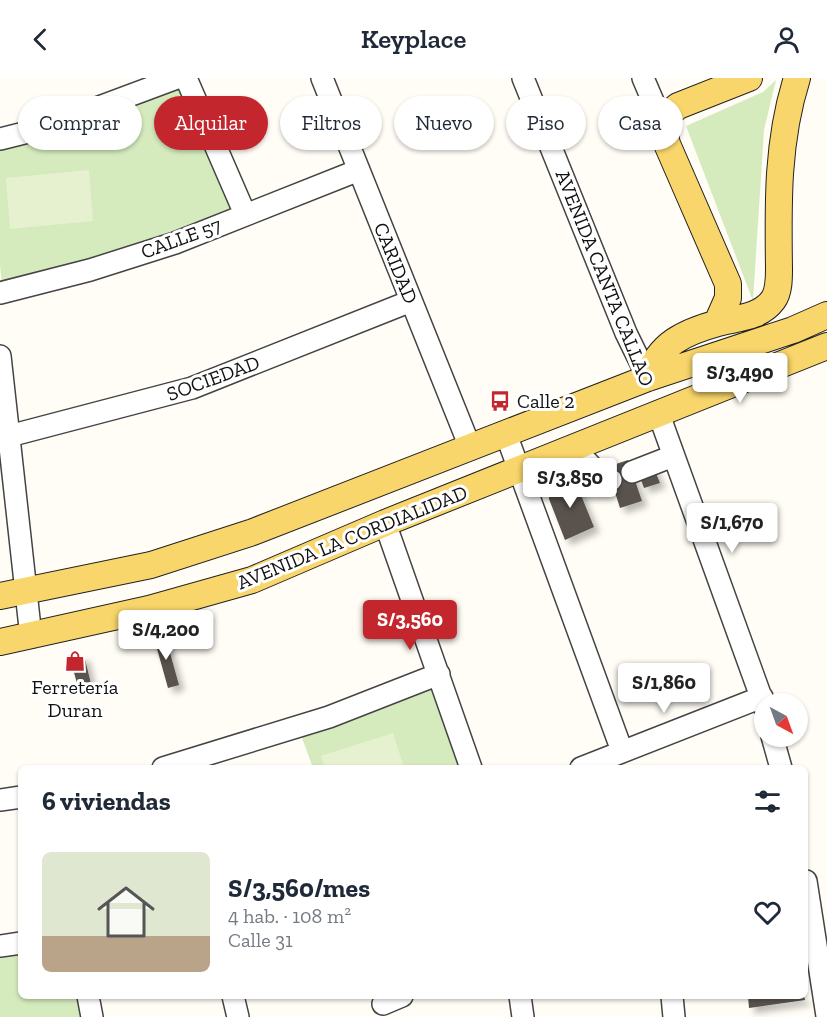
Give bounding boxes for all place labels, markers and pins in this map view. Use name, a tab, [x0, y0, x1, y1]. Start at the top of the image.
pin: S/3,490	[685, 353, 795, 404]
bus stop icon: Calle 2	[488, 389, 512, 413]
place label: Calle 2	[517, 389, 574, 413]
pin: S/3,850	[515, 458, 625, 509]
pin: S/1,670	[677, 503, 787, 554]
pin: S/3,560	[355, 600, 465, 651]
pin: S/4,200	[111, 610, 221, 661]
shop icon: Ferretería Duran	[63, 649, 87, 673]
pin: S/1,860	[609, 663, 719, 714]
place label: Ferretería Duran	[32, 675, 119, 722]

